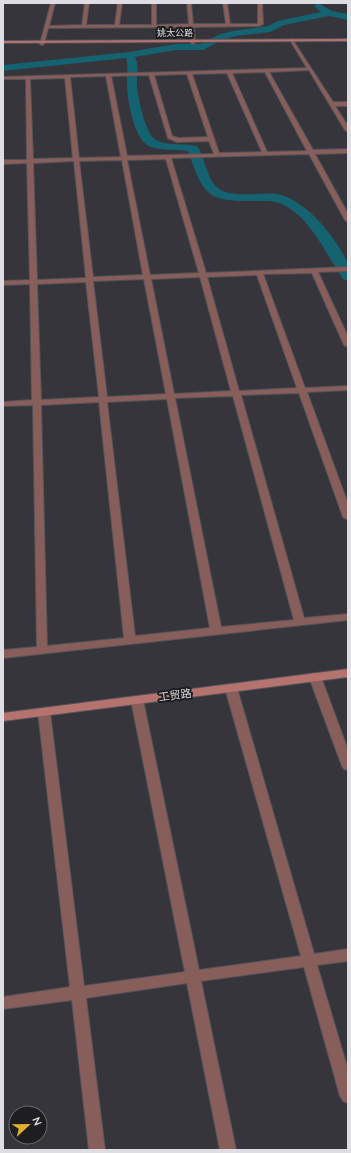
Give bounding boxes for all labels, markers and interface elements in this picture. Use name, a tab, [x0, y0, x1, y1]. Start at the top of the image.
street label: 姚太公路	[157, 27, 193, 38]
street label: 工贸路	[158, 686, 192, 704]
north arrow	[8, 1105, 48, 1145]
text: N	[29, 1115, 45, 1128]

